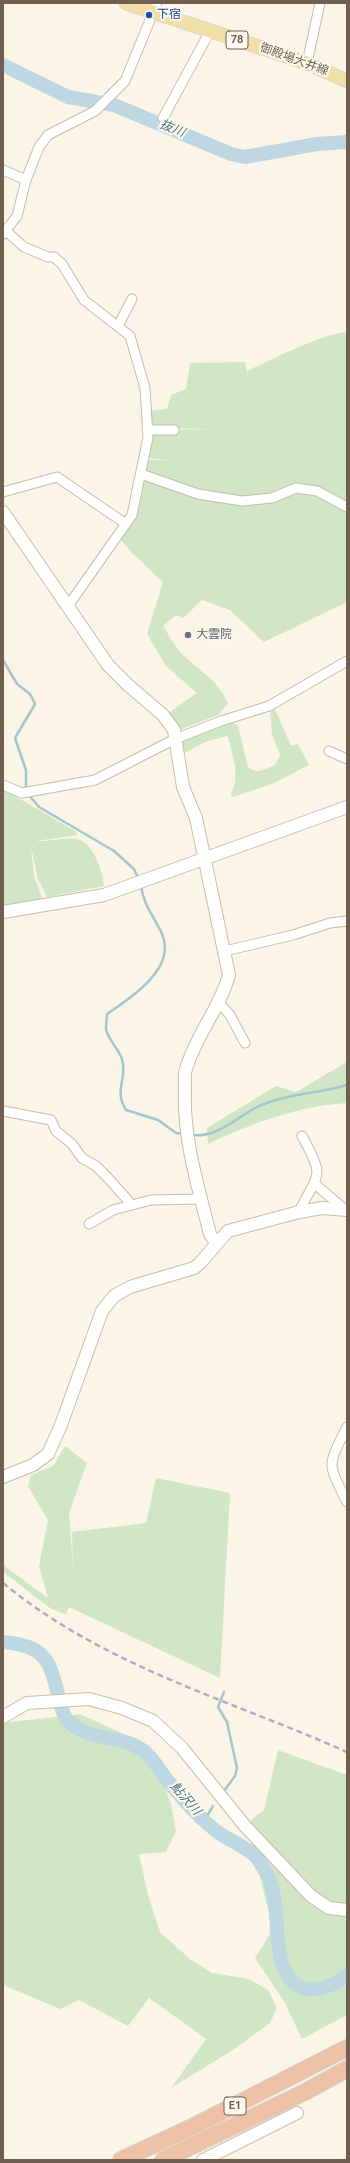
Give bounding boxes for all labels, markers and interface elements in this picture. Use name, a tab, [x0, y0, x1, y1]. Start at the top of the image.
place label: 下宿	[157, 8, 181, 22]
marker: 下宿	[144, 10, 154, 20]
road number: 78	[226, 31, 248, 49]
street label: 御殿場大井線	[258, 41, 330, 79]
water label: 抜川	[157, 117, 187, 141]
place label: 大雲院	[196, 628, 232, 642]
marker: 大雲院	[183, 630, 193, 640]
water label: 鮎沢川	[166, 1779, 204, 1819]
road number: E1	[224, 2097, 246, 2115]

